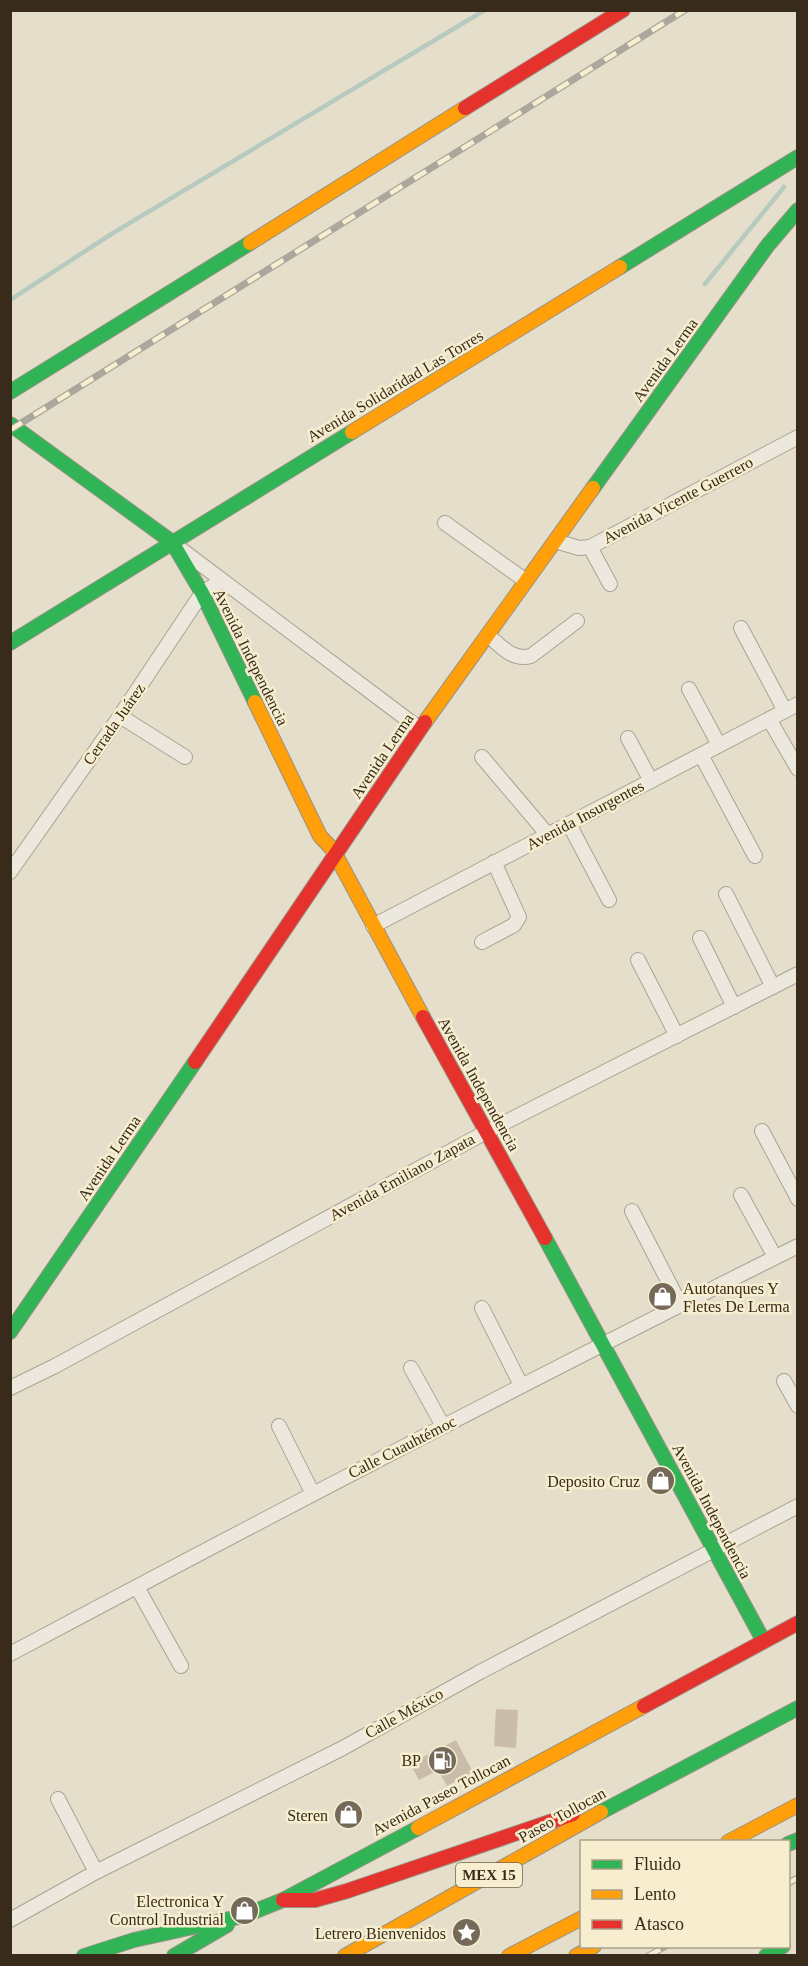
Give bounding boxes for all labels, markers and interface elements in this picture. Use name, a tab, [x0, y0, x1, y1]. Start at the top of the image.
street label: Avenida Lerma	[629, 315, 701, 405]
street label: Avenida Solidaridad Las Torres	[304, 327, 486, 445]
street label: Avenida Vicente Guerrero	[600, 453, 756, 547]
street label: Avenida Independencia	[210, 586, 292, 729]
street label: Cerrada Juárez	[80, 680, 148, 768]
street label: Avenida Lerma	[347, 710, 417, 802]
street label: Avenida Insurgentes	[523, 777, 647, 854]
street label: Avenida Independencia	[434, 1014, 523, 1154]
street label: Avenida Lerma	[74, 1112, 144, 1204]
street label: Avenida Emiliano Zapata	[327, 1130, 478, 1225]
place label: Autotanques Y Fletes De Lerma	[683, 1280, 790, 1315]
shop icon: Autotanques Y Fletes De Lerma	[646, 1281, 678, 1313]
street label: Calle Cuauhtémoc	[345, 1412, 459, 1482]
street label: Avenida Independencia	[668, 1441, 755, 1582]
shop icon: Deposito Cruz	[645, 1465, 677, 1497]
place label: Deposito Cruz	[547, 1473, 640, 1491]
street label: Calle México	[362, 1685, 446, 1741]
fuel station icon: BP	[426, 1744, 458, 1776]
street label: Avenida Paseo Tollocan	[369, 1751, 513, 1839]
place label: BP	[401, 1752, 421, 1769]
street label: Paseo Tollocan	[516, 1784, 608, 1846]
shop icon: Steren	[333, 1799, 365, 1831]
place label: Steren	[287, 1807, 328, 1824]
legend	[580, 1840, 790, 1948]
text: Fluido	[634, 1854, 681, 1874]
road number: MEX 15	[456, 1863, 522, 1887]
text: Lento	[634, 1884, 676, 1904]
place label: Electronica Y Control Industrial	[110, 1893, 225, 1928]
shop icon: Electronica Y Control Industrial	[229, 1894, 261, 1926]
text: Atasco	[634, 1914, 684, 1934]
place icon: Letrero Bienvenidos	[451, 1917, 483, 1949]
place label: Letrero Bienvenidos	[315, 1925, 446, 1942]

